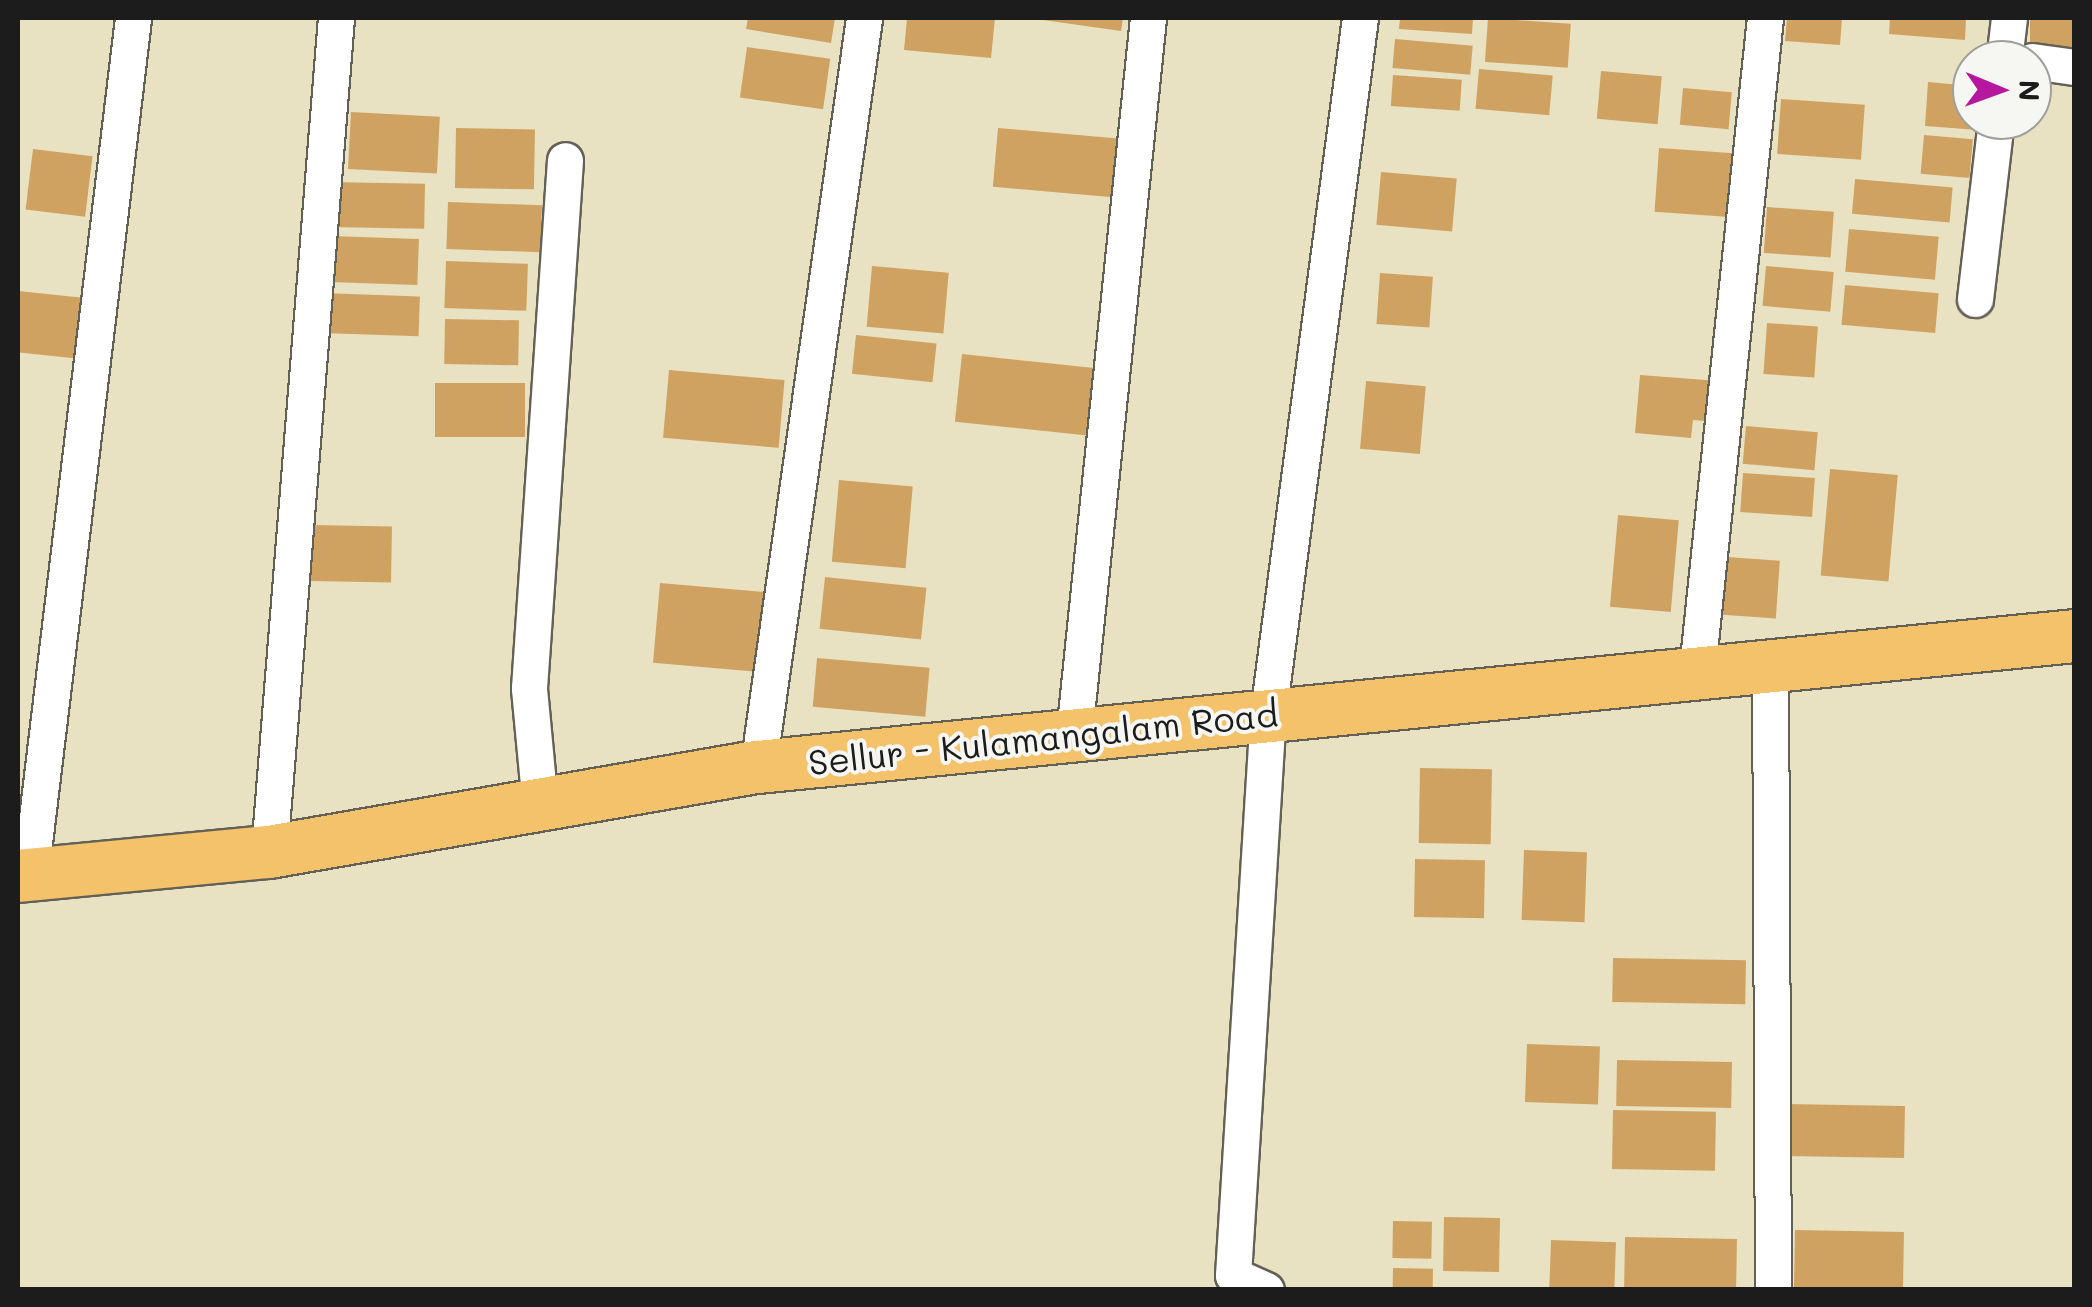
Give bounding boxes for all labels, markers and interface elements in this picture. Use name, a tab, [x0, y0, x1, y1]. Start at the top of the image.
north arrow	[1952, 40, 2052, 140]
text: N	[2012, 80, 2048, 101]
street label: Sellur - Kulamangalam Road	[806, 691, 1280, 783]

